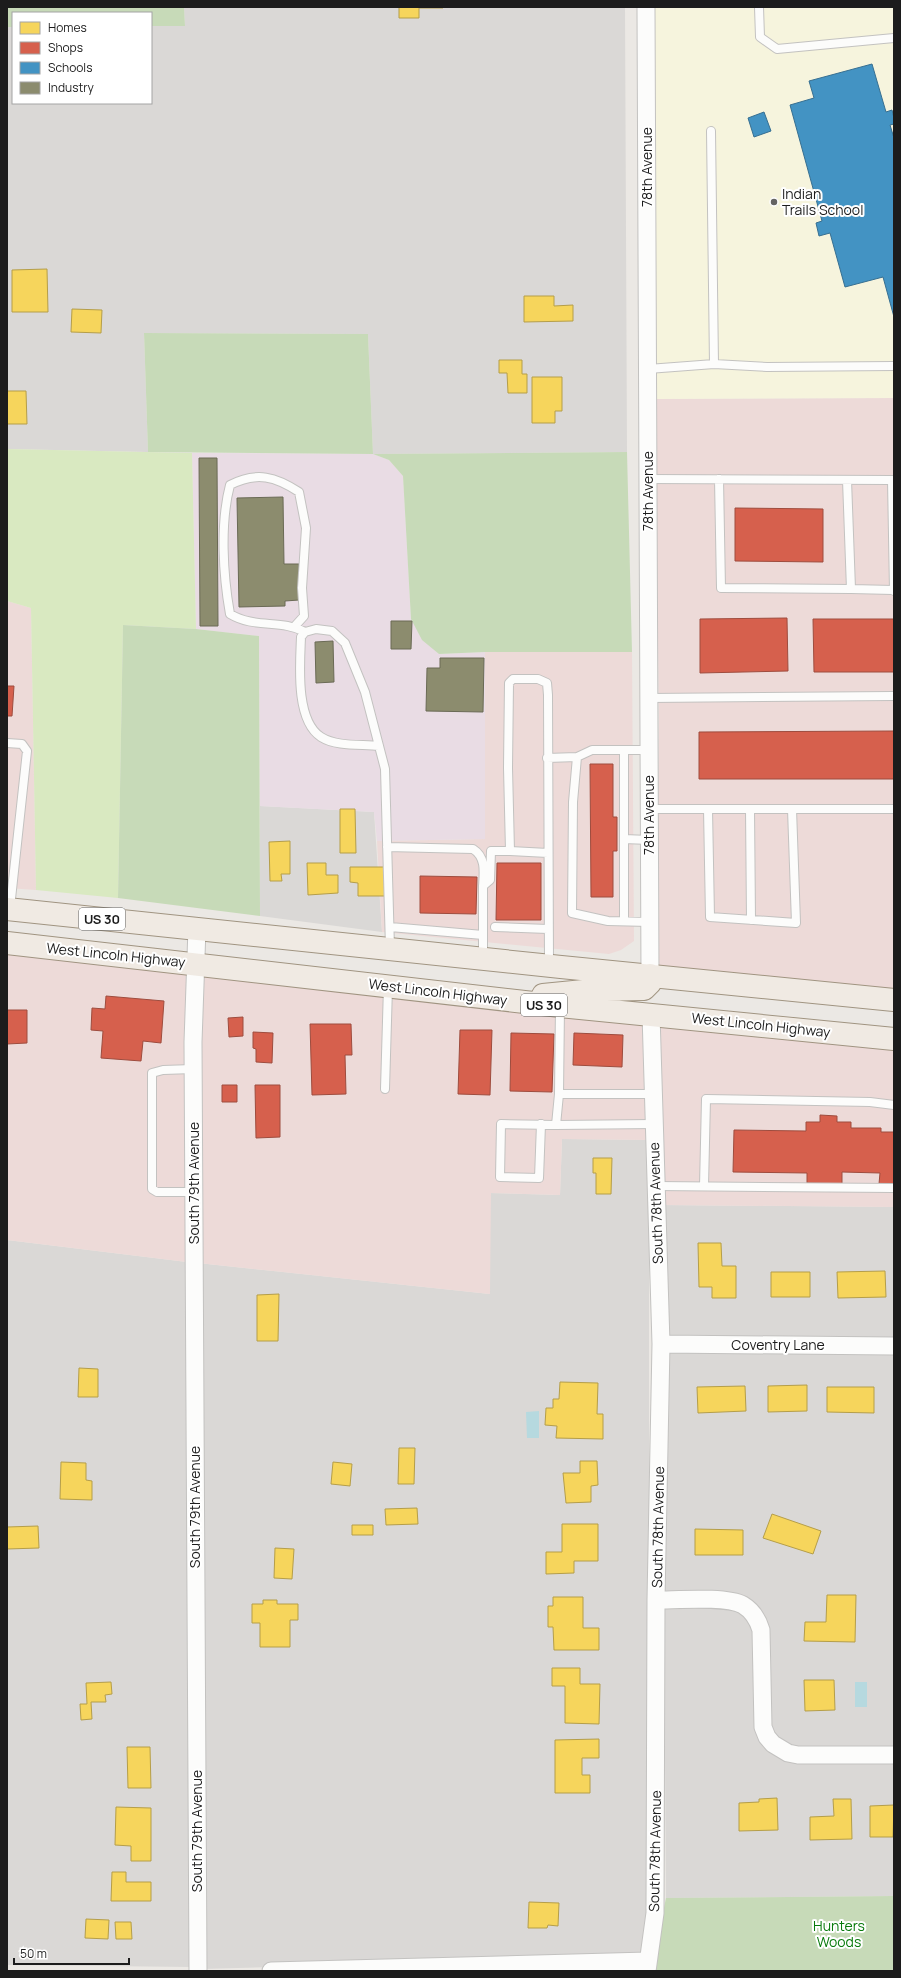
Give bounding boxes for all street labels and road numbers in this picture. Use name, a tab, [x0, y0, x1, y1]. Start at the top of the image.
street label: 78th Avenue	[637, 127, 656, 207]
street label: 78th Avenue	[638, 451, 657, 531]
street label: 78th Avenue	[639, 775, 658, 855]
road number: US 30	[79, 908, 125, 930]
street label: West Lincoln Highway	[46, 938, 187, 971]
street label: West Lincoln Highway	[368, 974, 509, 1010]
road number: US 30	[521, 994, 567, 1016]
street label: West Lincoln Highway	[691, 1008, 832, 1041]
street label: South 79th Avenue	[184, 1122, 203, 1244]
street label: South 78th Avenue	[644, 1142, 667, 1264]
street label: Coventry Lane	[731, 1335, 825, 1354]
street label: South 79th Avenue	[185, 1446, 204, 1568]
street label: South 78th Avenue	[647, 1466, 668, 1588]
street label: South 79th Avenue	[187, 1770, 206, 1892]
street label: South 78th Avenue	[644, 1790, 665, 1912]

